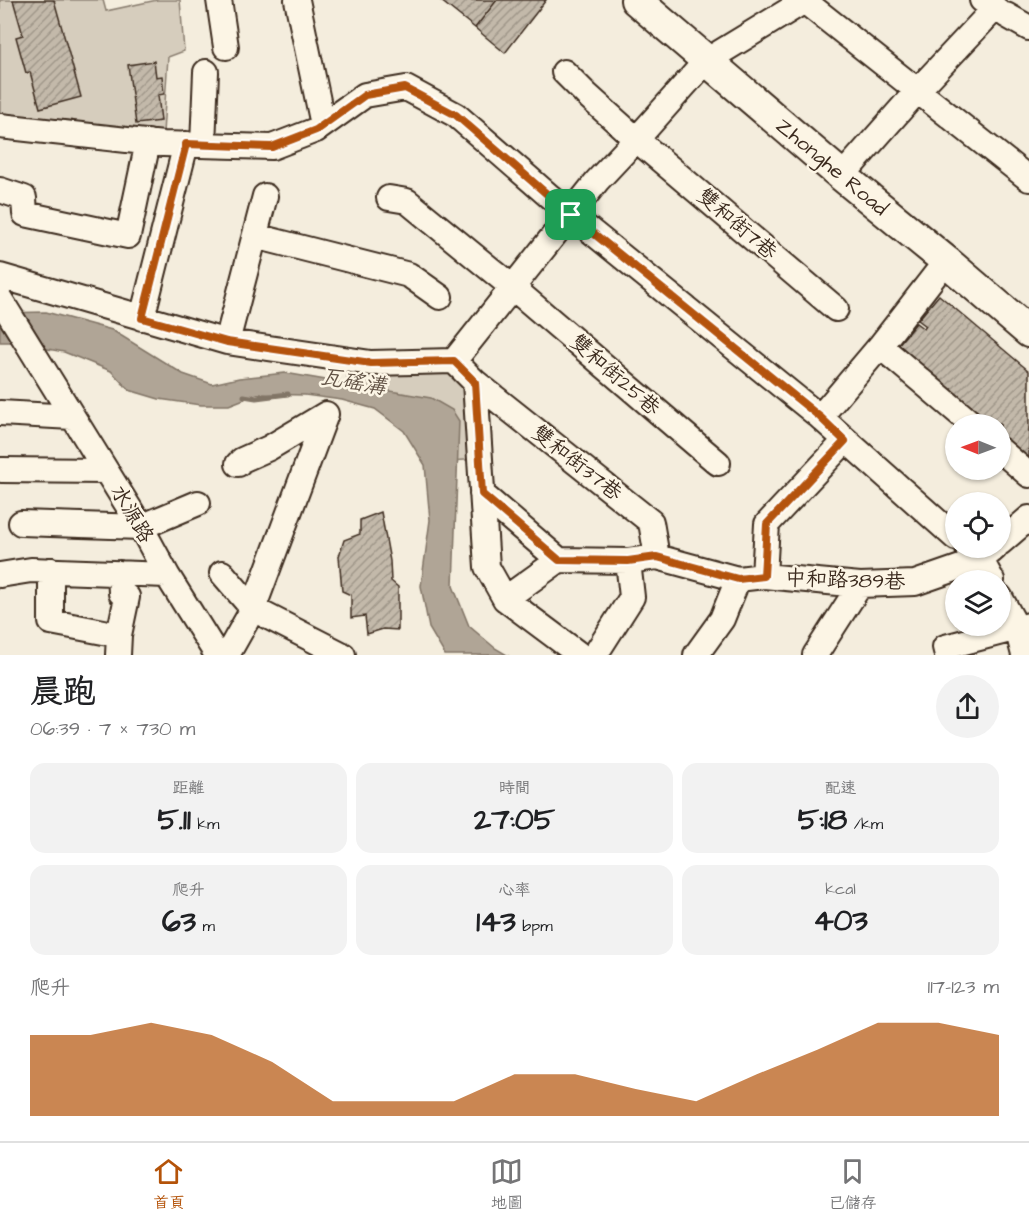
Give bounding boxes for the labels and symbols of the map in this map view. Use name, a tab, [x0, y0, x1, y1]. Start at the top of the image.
street label: Zhonghe Road	[768, 111, 895, 224]
street label: 雙和街7巷	[691, 182, 783, 266]
pin	[545, 189, 596, 240]
street label: 雙和街25巷	[564, 328, 666, 422]
water label: 瓦磘溝	[318, 362, 390, 403]
north arrow	[945, 414, 1011, 480]
street label: 雙和街37巷	[526, 418, 628, 508]
street label: 水源路	[103, 480, 161, 548]
street label: 中和路389巷	[784, 563, 906, 597]

